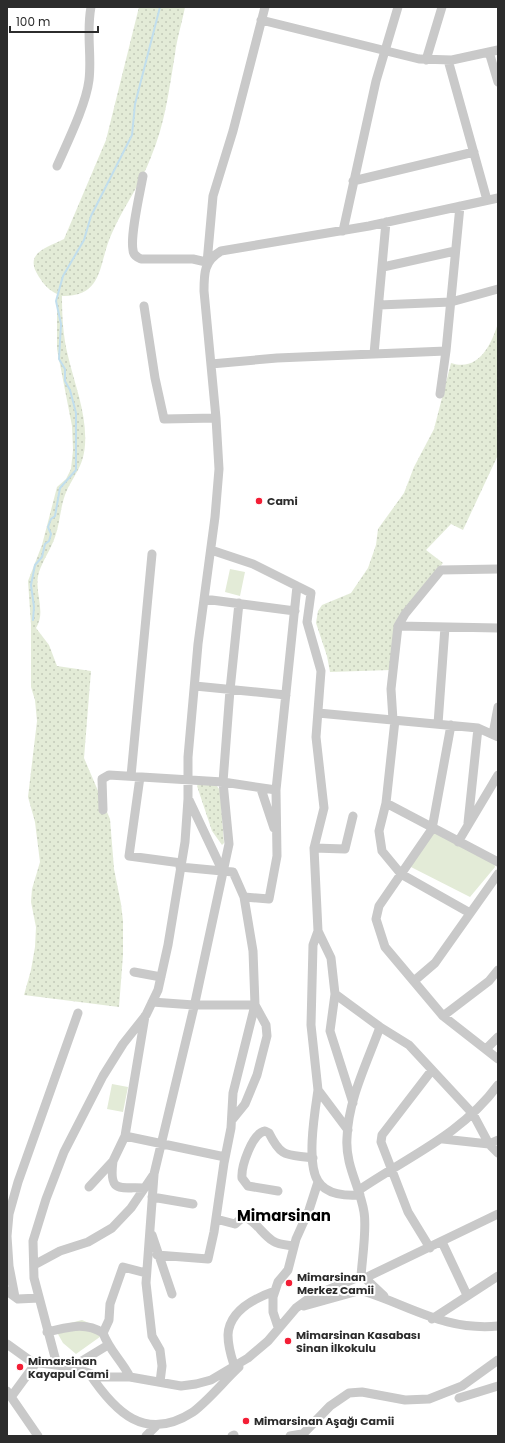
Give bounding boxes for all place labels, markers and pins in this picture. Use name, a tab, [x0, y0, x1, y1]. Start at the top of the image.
place label: Cami	[267, 493, 298, 509]
marker: Cami	[254, 496, 264, 506]
place label: Mimarsinan Merkez Camii	[297, 1269, 374, 1298]
marker: Mimarsinan Merkez Camii	[284, 1278, 294, 1288]
place label: Mimarsinan Kasabası Sinan İlkokulu	[296, 1327, 421, 1356]
marker: Mimarsinan Kasabası Sinan İlkokulu	[283, 1336, 293, 1346]
place label: Mimarsinan Kayapul Cami	[28, 1353, 109, 1382]
marker: Mimarsinan Kayapul Cami	[15, 1362, 25, 1372]
place label: Mimarsinan Aşağı Camii	[254, 1413, 394, 1429]
marker: Mimarsinan Aşağı Camii	[241, 1416, 251, 1426]

